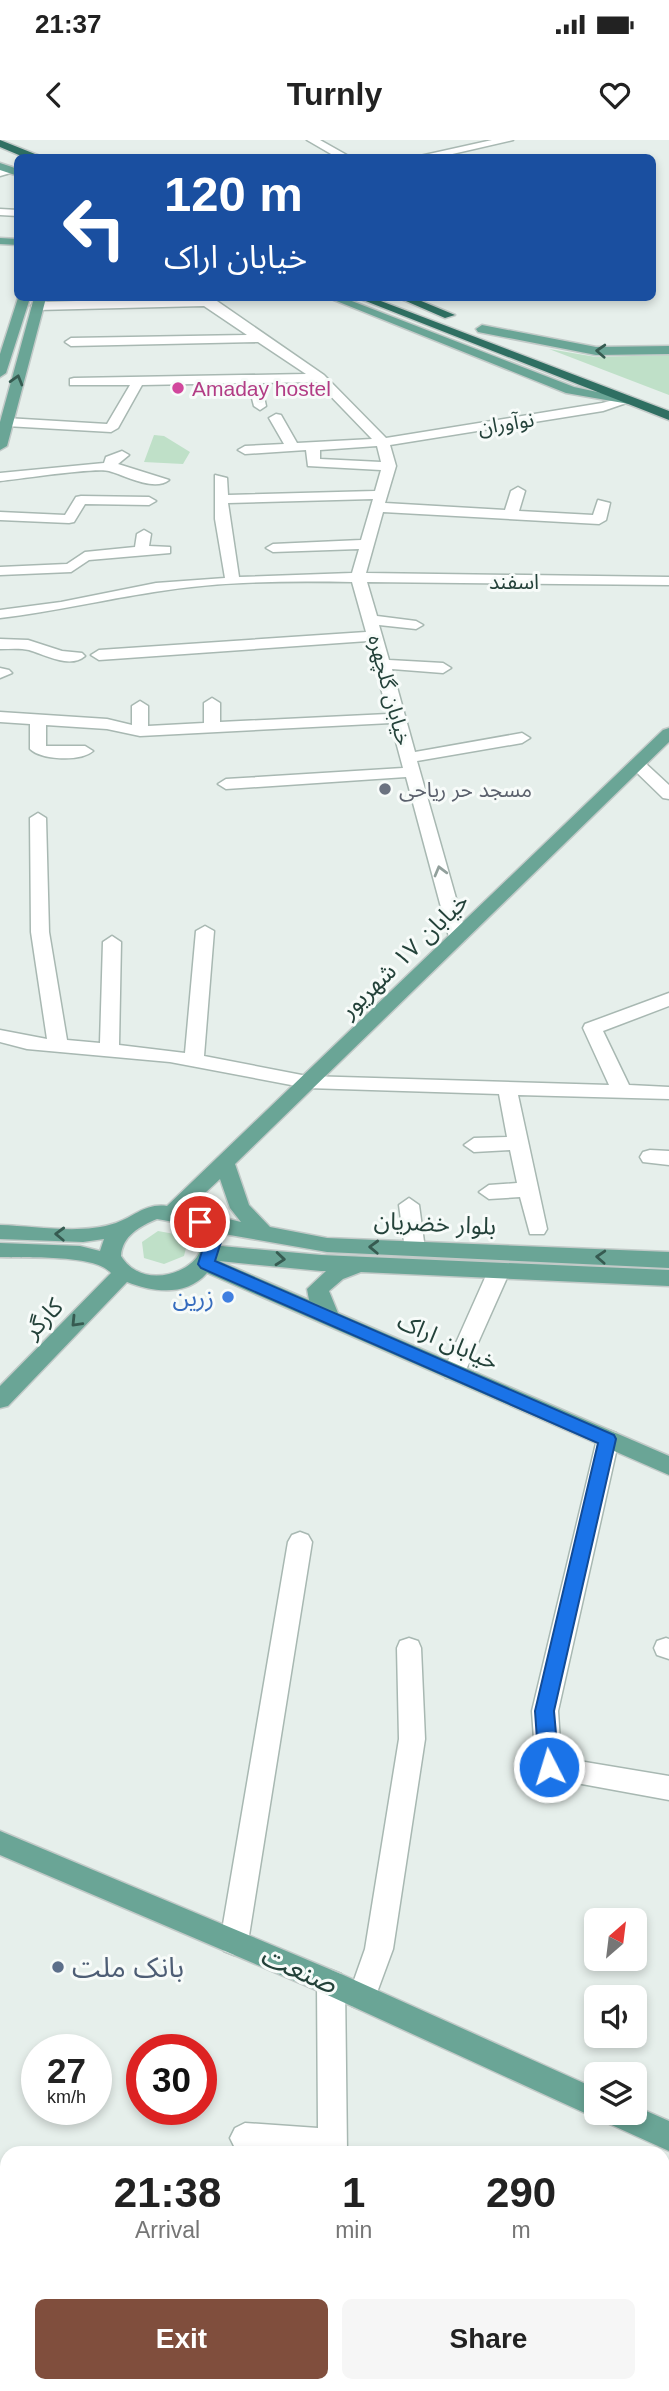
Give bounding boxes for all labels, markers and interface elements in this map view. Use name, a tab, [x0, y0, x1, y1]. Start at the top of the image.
text: 21:37	[35, 9, 102, 39]
icon: back	[35, 76, 73, 114]
text: Turnly	[287, 76, 382, 112]
icon: heart	[596, 76, 634, 114]
text: 120 m	[164, 167, 303, 221]
icon: left	[49, 182, 140, 273]
text: خیابان اراک	[164, 239, 307, 275]
one-way arrow	[595, 343, 606, 358]
one-way arrow	[8, 374, 23, 386]
place label: Amaday hostel	[192, 377, 331, 400]
marker: Amaday hostel	[170, 380, 186, 396]
street label: نوآوران	[476, 407, 536, 440]
street label: اسفند	[489, 570, 539, 593]
street label: خیابان گلچهره	[362, 632, 416, 748]
place label: مسجد حر ریاحی	[399, 778, 532, 802]
marker: مسجد حر ریاحی	[377, 781, 393, 797]
one-way arrow	[434, 865, 448, 877]
street label: خیابان ۱۷ شهریور	[334, 887, 474, 1024]
pin	[170, 1192, 230, 1252]
icon: arrive	[181, 1203, 219, 1241]
street label: بلوار خضریان	[373, 1206, 497, 1241]
one-way arrow	[54, 1226, 65, 1241]
one-way arrow	[368, 1239, 379, 1254]
one-way arrow	[595, 1250, 606, 1265]
one-way arrow	[274, 1252, 286, 1267]
place label: زرین	[172, 1284, 214, 1312]
marker: زرین	[220, 1289, 236, 1305]
street label: کارگر	[17, 1292, 70, 1345]
street label: خیابان اراک	[393, 1307, 503, 1376]
one-way arrow	[72, 1313, 85, 1326]
position arrow	[512, 1730, 586, 1804]
north arrow	[584, 1908, 648, 1970]
map controls	[584, 1908, 647, 2125]
street label: صنعت	[257, 1940, 343, 2000]
place label: بانک ملت	[72, 1952, 184, 1983]
marker: بانک ملت	[50, 1959, 66, 1975]
button: sound	[584, 1985, 647, 2048]
speed limit sign: 30	[126, 2034, 217, 2125]
text: 27	[47, 2051, 86, 2090]
button: layers	[584, 2062, 647, 2125]
text: km/h	[47, 2087, 86, 2107]
text: 21:38	[114, 2169, 221, 2216]
text: 1	[342, 2169, 365, 2216]
text: 290	[486, 2169, 556, 2216]
text: Arrival	[135, 2217, 200, 2243]
text: min	[335, 2217, 372, 2243]
text: m	[512, 2217, 531, 2243]
button: Exit	[35, 2299, 328, 2379]
button: Share	[342, 2299, 635, 2379]

